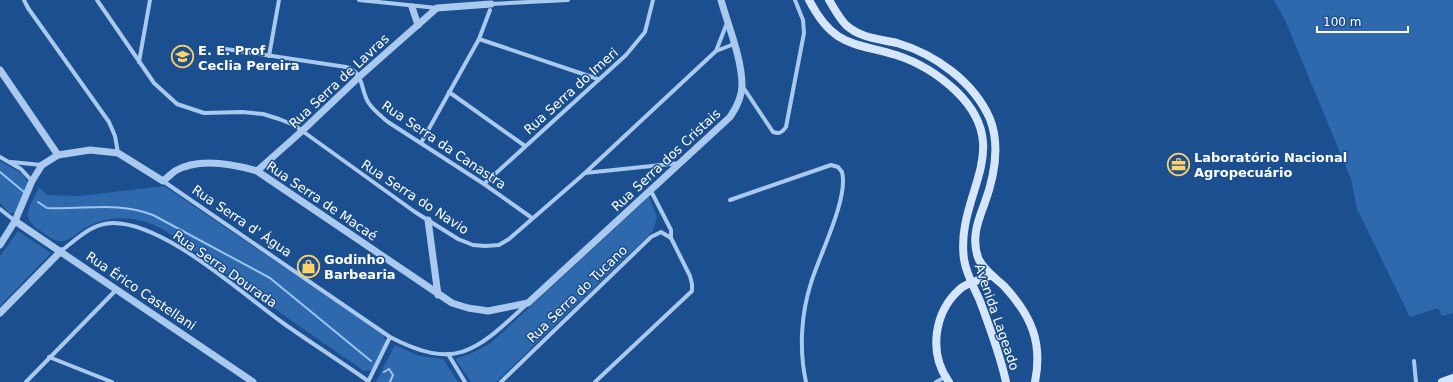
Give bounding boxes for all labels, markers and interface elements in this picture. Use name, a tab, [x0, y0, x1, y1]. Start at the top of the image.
scale bar	[1317, 8, 1408, 34]
text: 100 m	[1323, 15, 1361, 29]
street label: Rua Serra de Lavras	[286, 31, 392, 131]
place label: E. E. Prof Ceclia Pereira	[198, 43, 300, 73]
school or university icon: E. E. Prof Ceclia Pereira	[169, 44, 195, 70]
street label: Rua Serra do Imeri	[521, 45, 621, 137]
street label: Rua Serra da Canastra	[379, 98, 509, 192]
street label: Rua Serra dos Cristais	[609, 106, 724, 214]
place label: Laboratório Nacional Agropecuário	[1194, 150, 1347, 180]
office icon: Laboratório Nacional Agropecuário	[1166, 151, 1192, 177]
street label: Rua Serra do Navio	[359, 157, 471, 237]
street label: Rua Serra de Macaé	[264, 158, 380, 244]
street label: Rua Serra d' Água	[189, 182, 295, 260]
street label: Rua Serra Dourada	[170, 227, 280, 311]
street label: Rua Serra do Tucano	[524, 242, 630, 346]
street label: Rua Érico Castellani	[83, 249, 199, 333]
place label: Godinho Barbearia	[324, 252, 396, 282]
shop icon: Godinho Barbearia	[295, 253, 321, 279]
street label: Avenida Lageado	[972, 262, 1022, 372]

